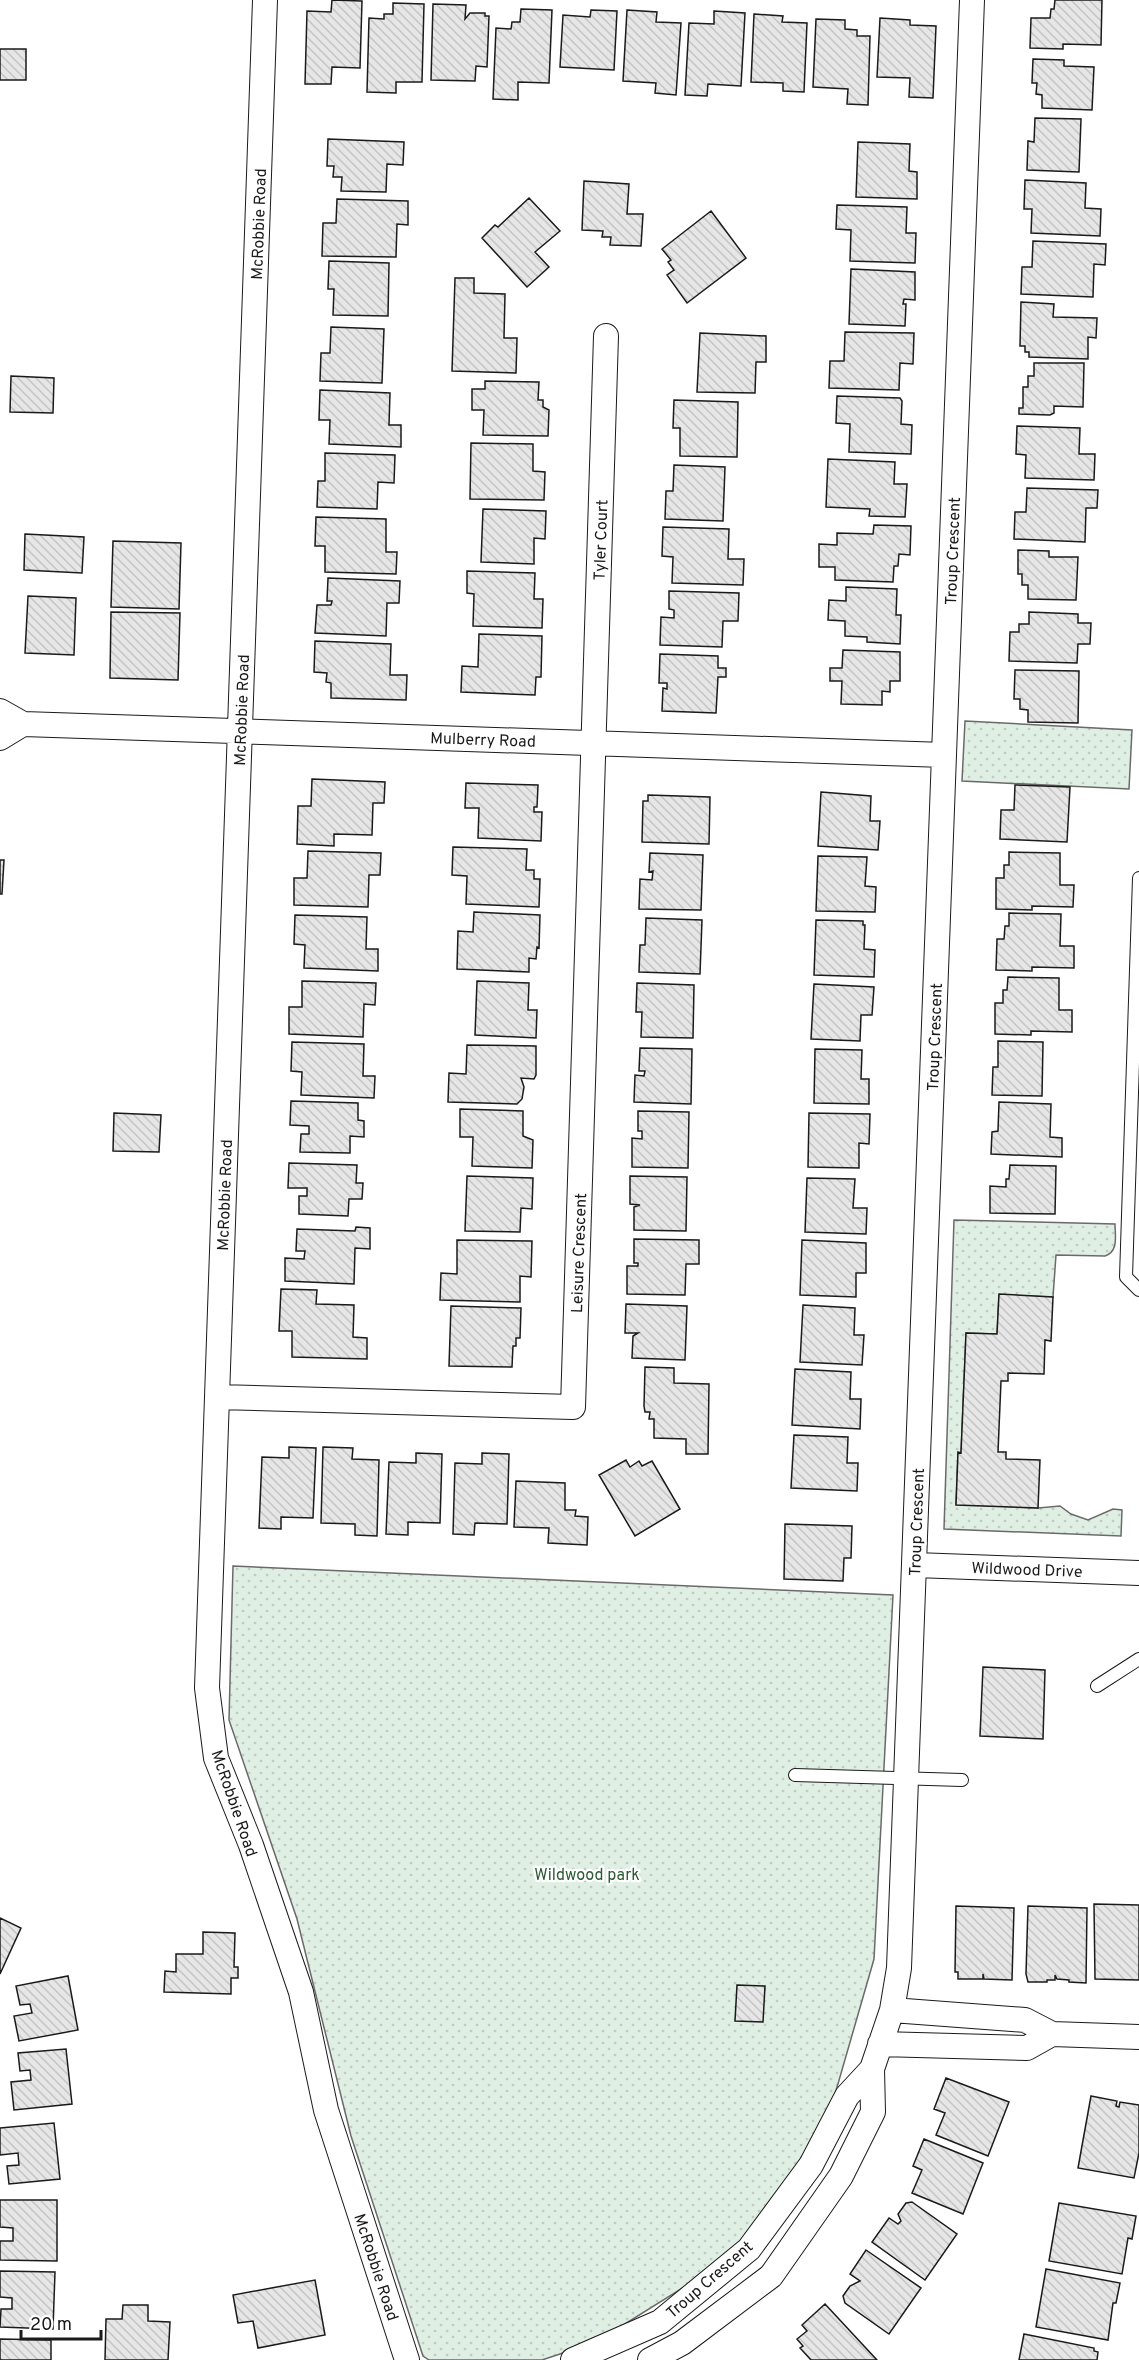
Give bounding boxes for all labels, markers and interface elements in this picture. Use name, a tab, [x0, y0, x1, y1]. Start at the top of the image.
street label: McRobbie Road	[248, 168, 272, 280]
street label: Troup Crescent	[942, 497, 966, 606]
street label: Tyler Court	[591, 499, 613, 581]
street label: McRobbie Road	[231, 654, 255, 766]
street label: Mulberry Road	[430, 729, 536, 753]
street label: Troup Crescent	[924, 983, 948, 1092]
street label: McRobbie Road	[214, 1139, 238, 1251]
street label: Leisure Crescent	[568, 1193, 592, 1313]
street label: Troup Crescent	[906, 1468, 930, 1577]
street label: Wildwood Drive	[971, 1559, 1083, 1583]
street label: McRobbie Road	[205, 1748, 261, 1860]
park label: Wildwood park	[534, 1866, 640, 1886]
street label: McRobbie Road	[348, 2211, 402, 2324]
street label: Troup Crescent	[663, 2237, 758, 2324]
scale bar	[21, 2303, 100, 2341]
text: 20 m	[30, 2314, 72, 2337]

